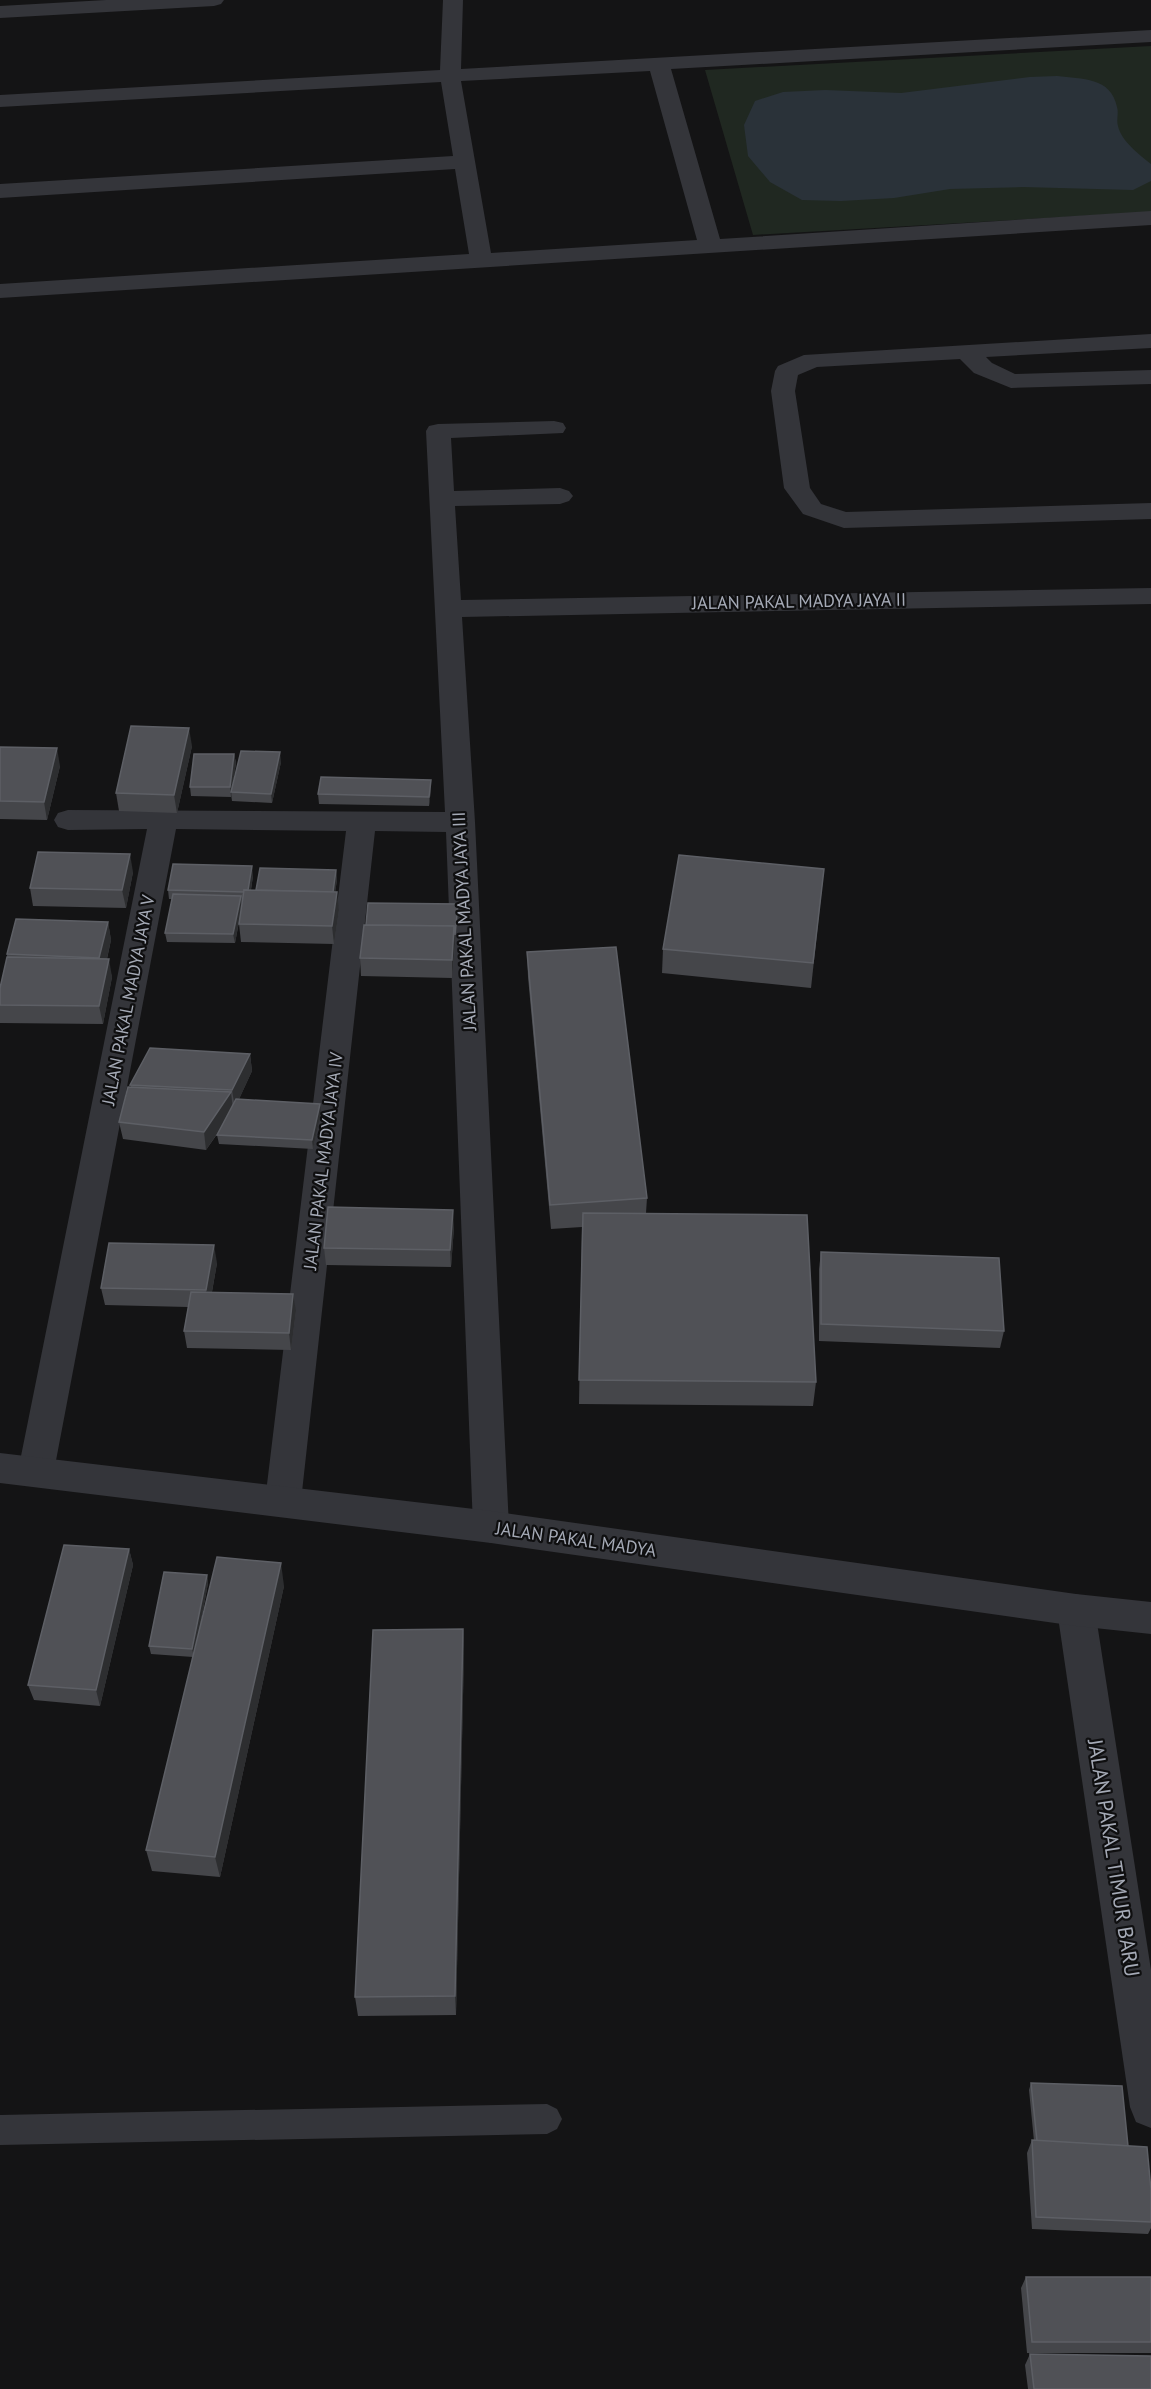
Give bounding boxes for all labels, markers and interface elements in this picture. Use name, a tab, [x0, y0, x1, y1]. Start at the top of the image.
street label: JALAN PAKAL MADYA JAYA II	[691, 588, 906, 614]
street label: JALAN PAKAL MADYA JAYA III	[447, 811, 481, 1032]
street label: JALAN PAKAL MADYA JAYA V	[96, 892, 160, 1108]
street label: JALAN PAKAL MADYA JAYA IV	[298, 1050, 348, 1272]
street label: JALAN PAKAL MADYA	[493, 1516, 658, 1562]
street label: JALAN PAKAL TIMUR BARU	[1082, 1736, 1146, 1979]

